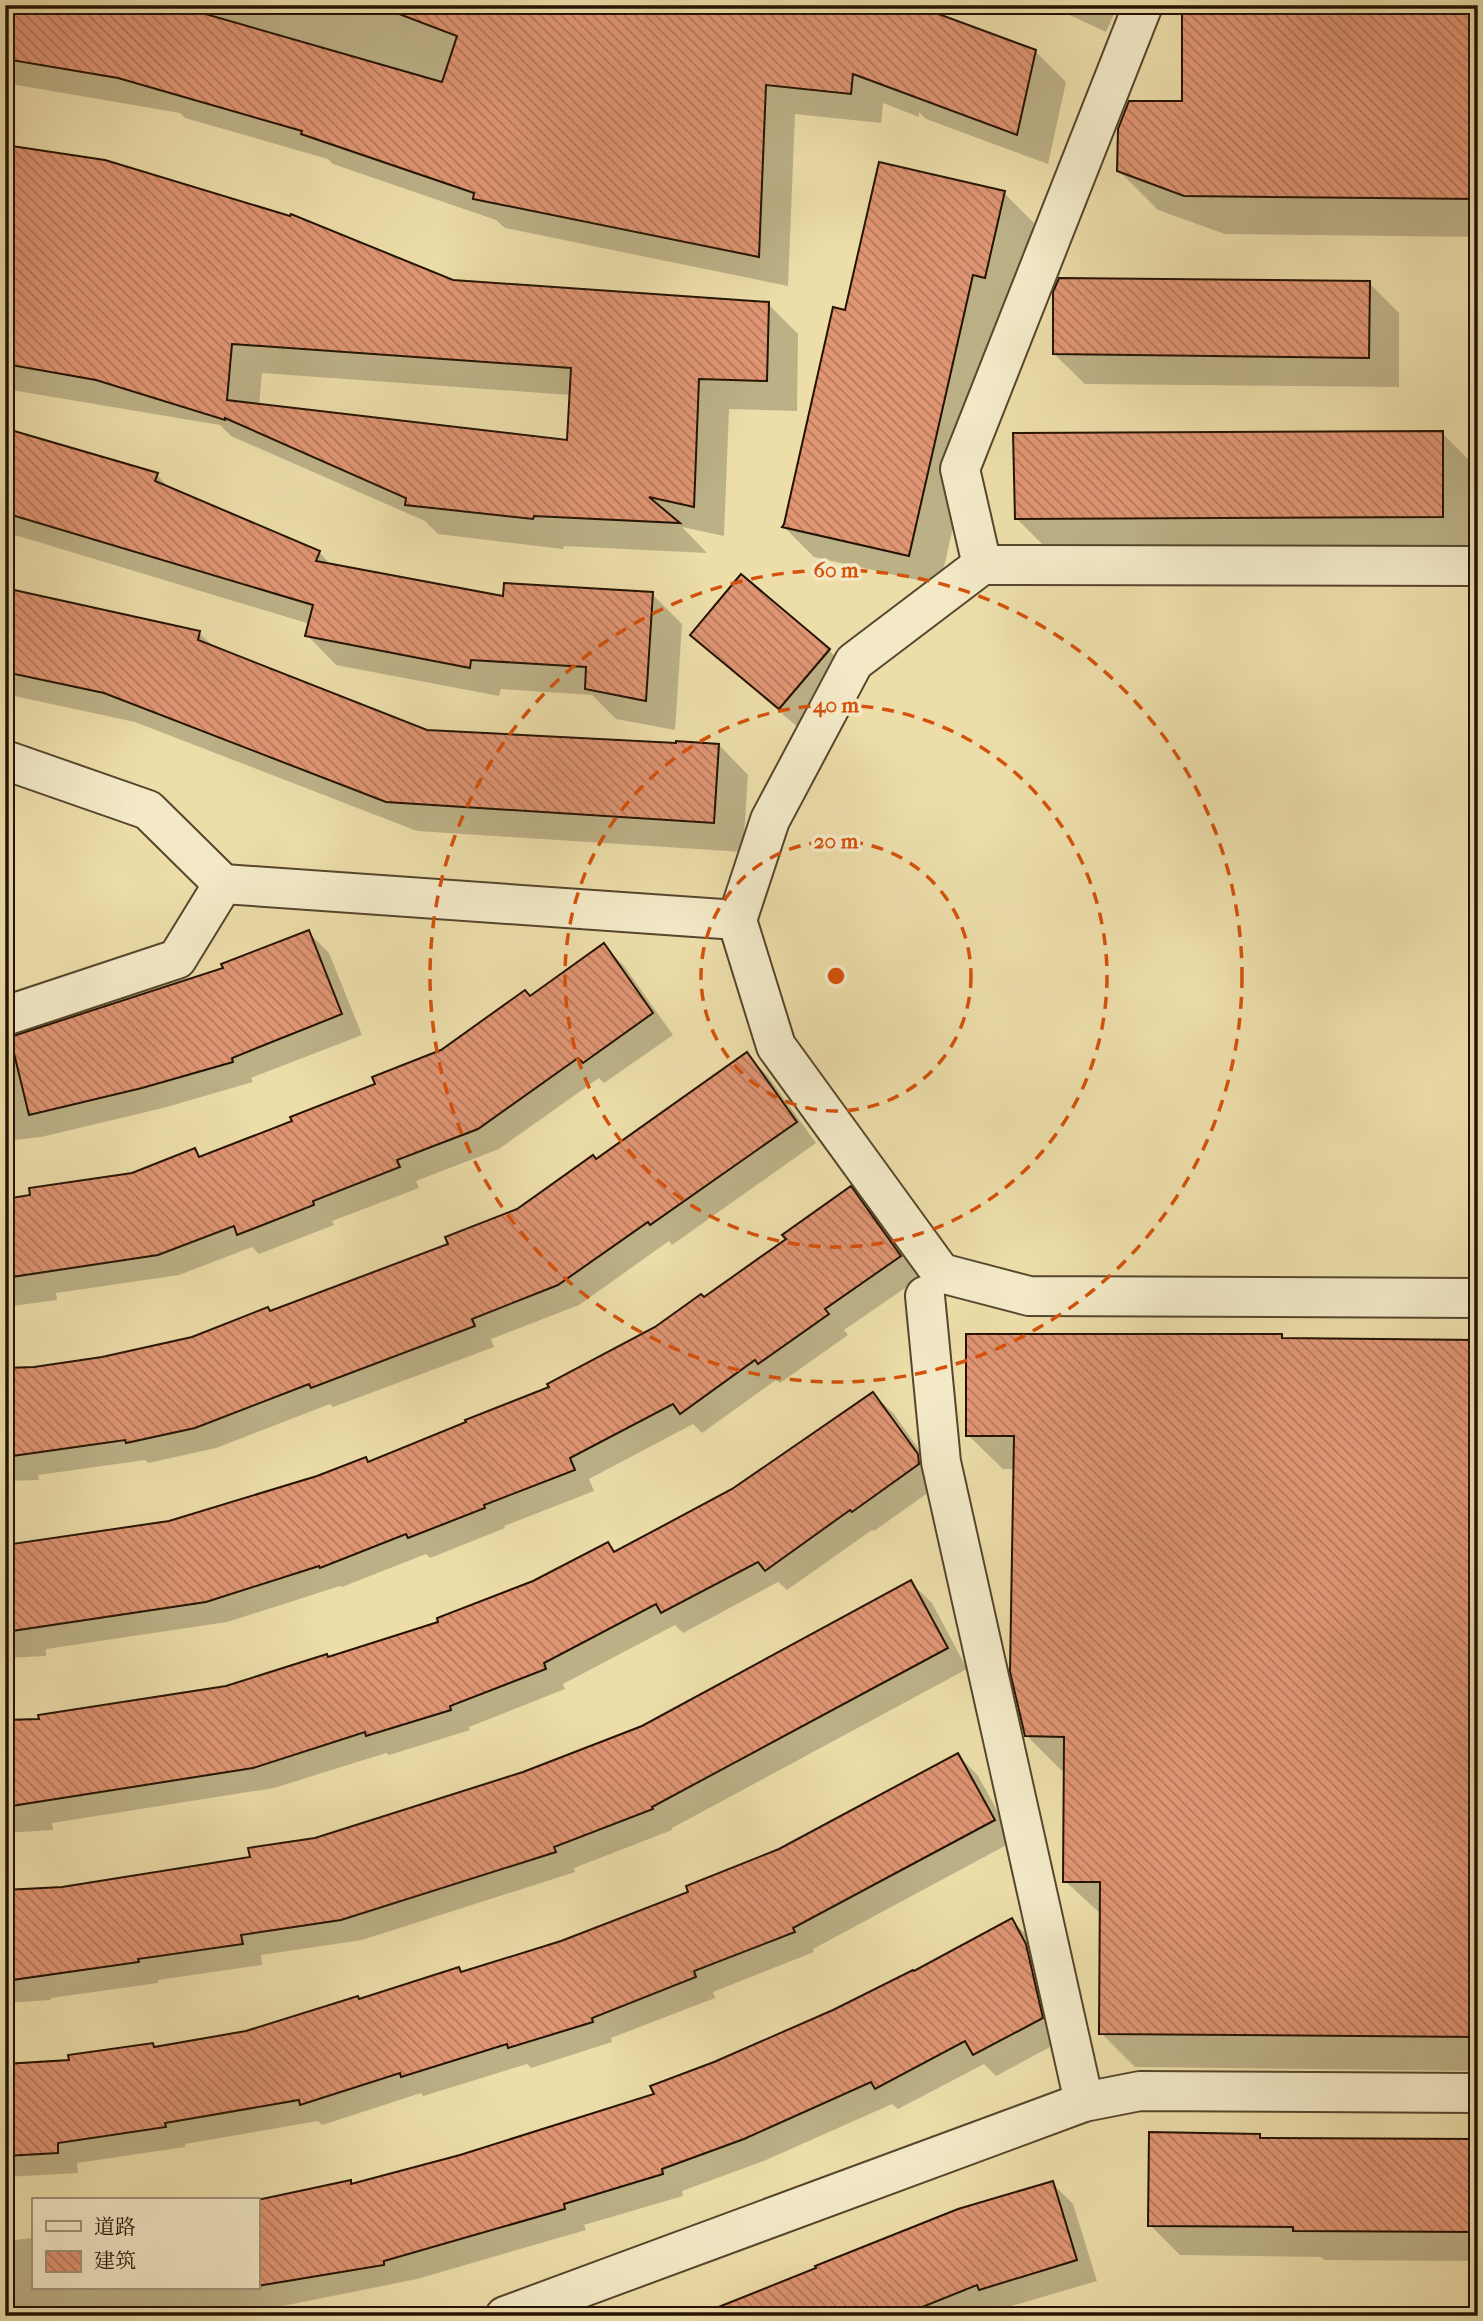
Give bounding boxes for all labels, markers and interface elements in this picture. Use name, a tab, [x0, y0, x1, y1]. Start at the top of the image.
text: 60 m	[814, 558, 859, 582]
text: 40 m	[812, 693, 860, 718]
text: 20 m	[814, 829, 859, 853]
centre of rings	[824, 964, 848, 988]
legend	[32, 2198, 259, 2290]
text: 道路	[94, 2215, 136, 2239]
text: 建筑	[94, 2249, 136, 2273]

